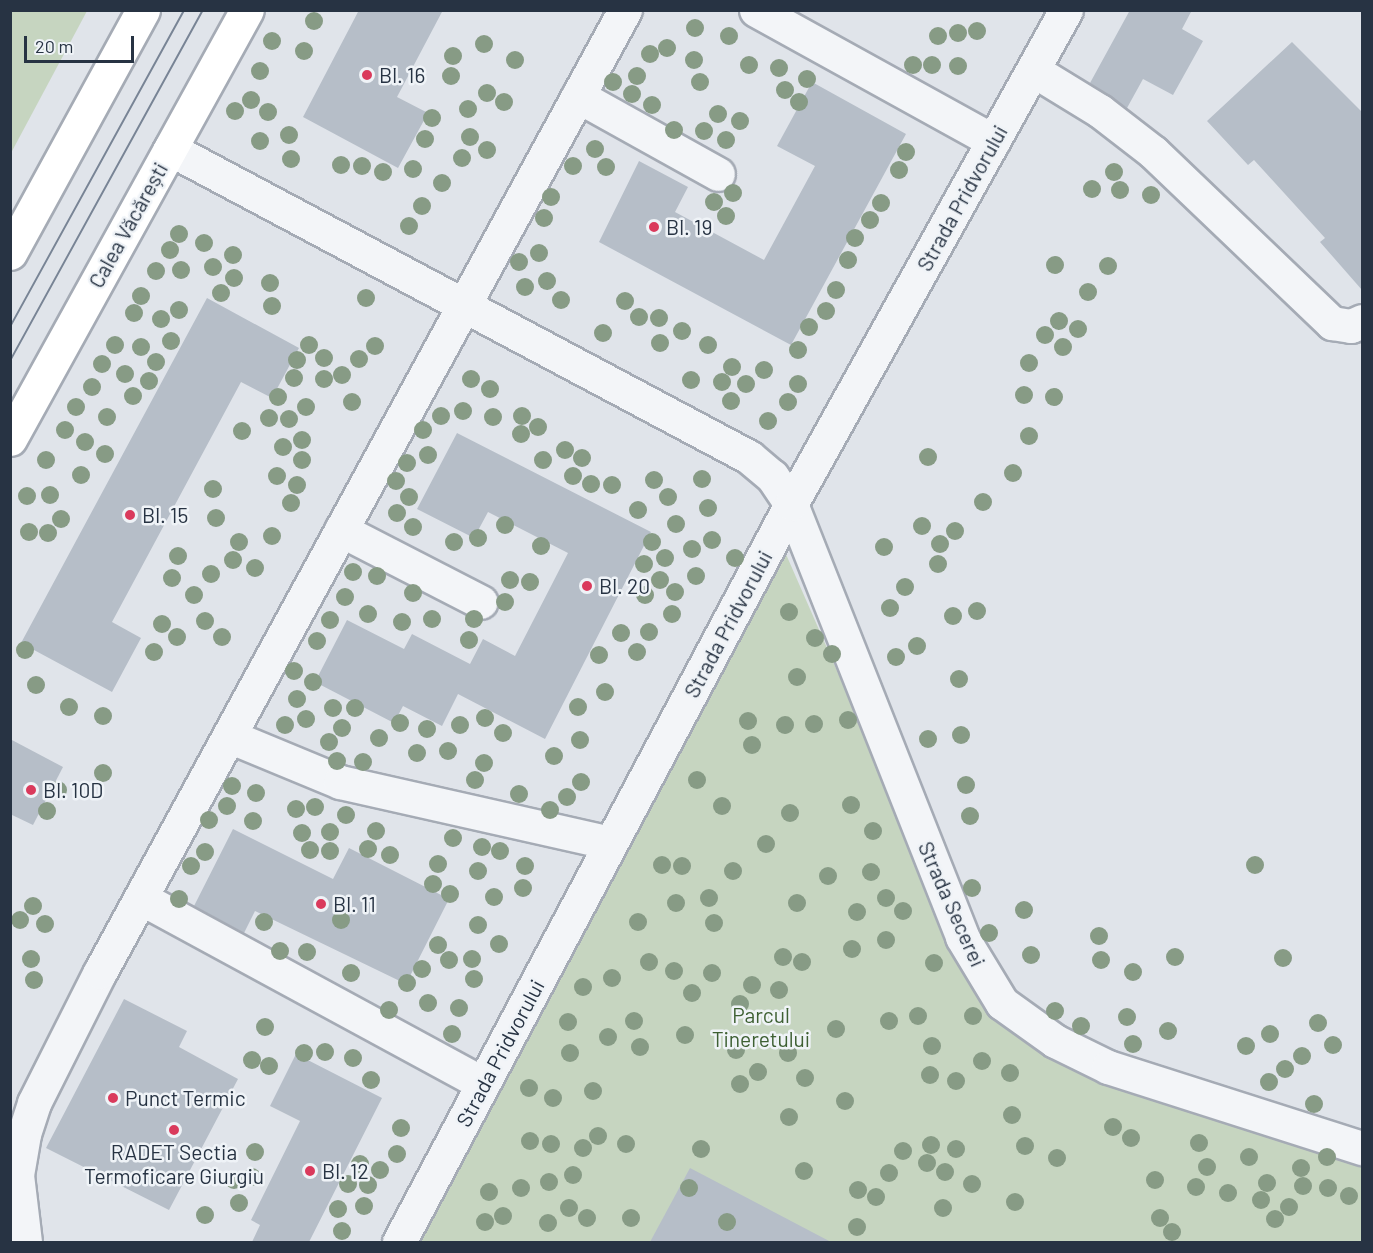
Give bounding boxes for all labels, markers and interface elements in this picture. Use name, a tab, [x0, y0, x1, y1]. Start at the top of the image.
scale bar	[27, 24, 136, 62]
text: 20 m	[35, 35, 73, 57]
place label: Bl. 16	[379, 62, 425, 88]
marker: Bl. 16	[360, 68, 374, 82]
street label: Strada Pridvorului	[911, 121, 1013, 275]
street label: Calea Văcărești	[83, 158, 173, 292]
place label: Bl. 19	[666, 214, 712, 240]
marker: Bl. 19	[647, 220, 661, 234]
place label: Bl. 15	[142, 502, 188, 528]
marker: Bl. 15	[123, 508, 137, 522]
street label: Strada Pridvorului	[679, 546, 777, 702]
place label: Bl. 20	[599, 573, 650, 599]
marker: Bl. 20	[580, 579, 594, 593]
place label: Bl. 10D	[43, 777, 103, 803]
marker: Bl. 10D	[24, 783, 38, 797]
street label: Strada Secerei	[913, 838, 991, 970]
place label: Bl. 11	[333, 891, 376, 917]
marker: Bl. 11	[314, 897, 328, 911]
street label: Strada Pridvorului	[451, 975, 549, 1131]
park label: Parcul Tineretului	[712, 1002, 810, 1052]
place label: Punct Termic	[125, 1085, 246, 1111]
marker: Punct Termic	[106, 1091, 120, 1105]
marker: RADET Sectia Termoficare Giurgiu	[167, 1123, 181, 1137]
place label: RADET Sectia Termoficare Giurgiu	[84, 1139, 264, 1189]
place label: Bl. 12	[322, 1158, 369, 1184]
marker: Bl. 12	[303, 1164, 317, 1178]

